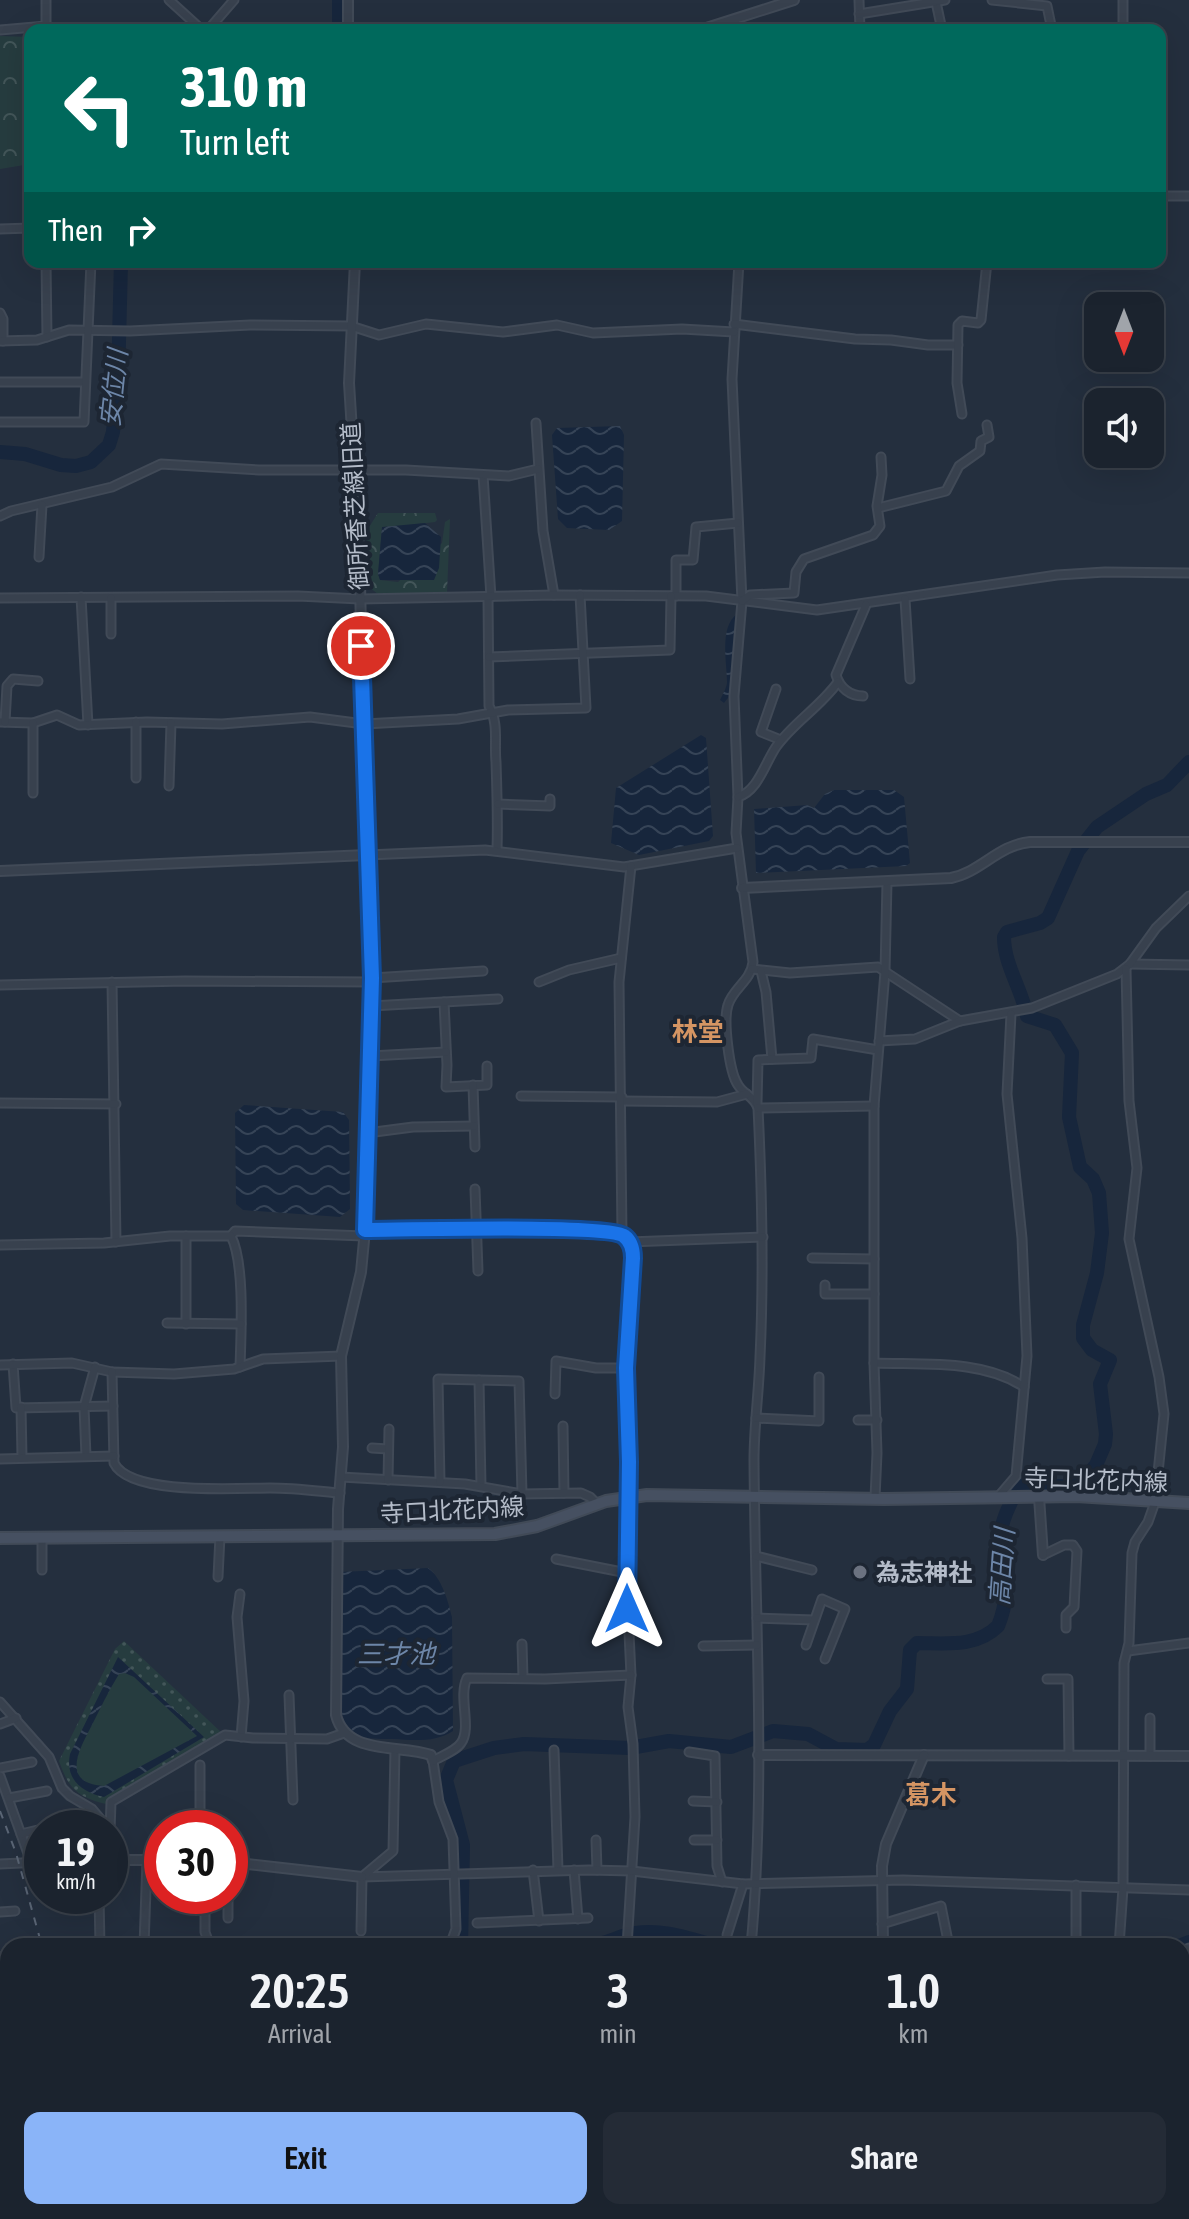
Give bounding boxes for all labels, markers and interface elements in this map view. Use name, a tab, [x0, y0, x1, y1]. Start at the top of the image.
text: 310 m	[180, 55, 307, 119]
icon: left	[48, 56, 152, 160]
text: Turn left	[180, 121, 290, 163]
icon: right	[119, 208, 163, 252]
text: Then	[48, 213, 103, 247]
north arrow	[1084, 292, 1164, 372]
map controls	[1084, 292, 1164, 468]
water label: 安位川	[95, 345, 133, 428]
button: sound	[1084, 388, 1164, 468]
street label: 御所香芝線旧道	[337, 421, 373, 591]
pin	[327, 612, 395, 680]
icon: arrive	[339, 624, 383, 668]
district label: 林堂	[672, 1017, 724, 1047]
street label: 寺口北花内線	[1024, 1464, 1168, 1496]
street label: 寺口北花内線	[379, 1493, 525, 1527]
water label: 高田川	[984, 1524, 1020, 1607]
place label: 為志神社	[876, 1559, 972, 1586]
marker: 為志神社	[851, 1563, 869, 1581]
position arrow	[585, 1567, 669, 1651]
water label: 三才池	[357, 1639, 438, 1669]
district label: 葛木	[905, 1780, 957, 1810]
speed limit sign: 30	[144, 1810, 248, 1914]
text: 19	[57, 1829, 95, 1874]
text: km/h	[56, 1870, 96, 1893]
text: 20:25	[250, 1963, 350, 2018]
text: 3	[607, 1963, 629, 2018]
text: 1.0	[887, 1963, 940, 2018]
text: Arrival	[268, 2019, 331, 2049]
text: min	[599, 2019, 637, 2049]
text: km	[898, 2019, 928, 2049]
button: Exit	[24, 2112, 587, 2204]
button: Share	[603, 2112, 1166, 2204]

